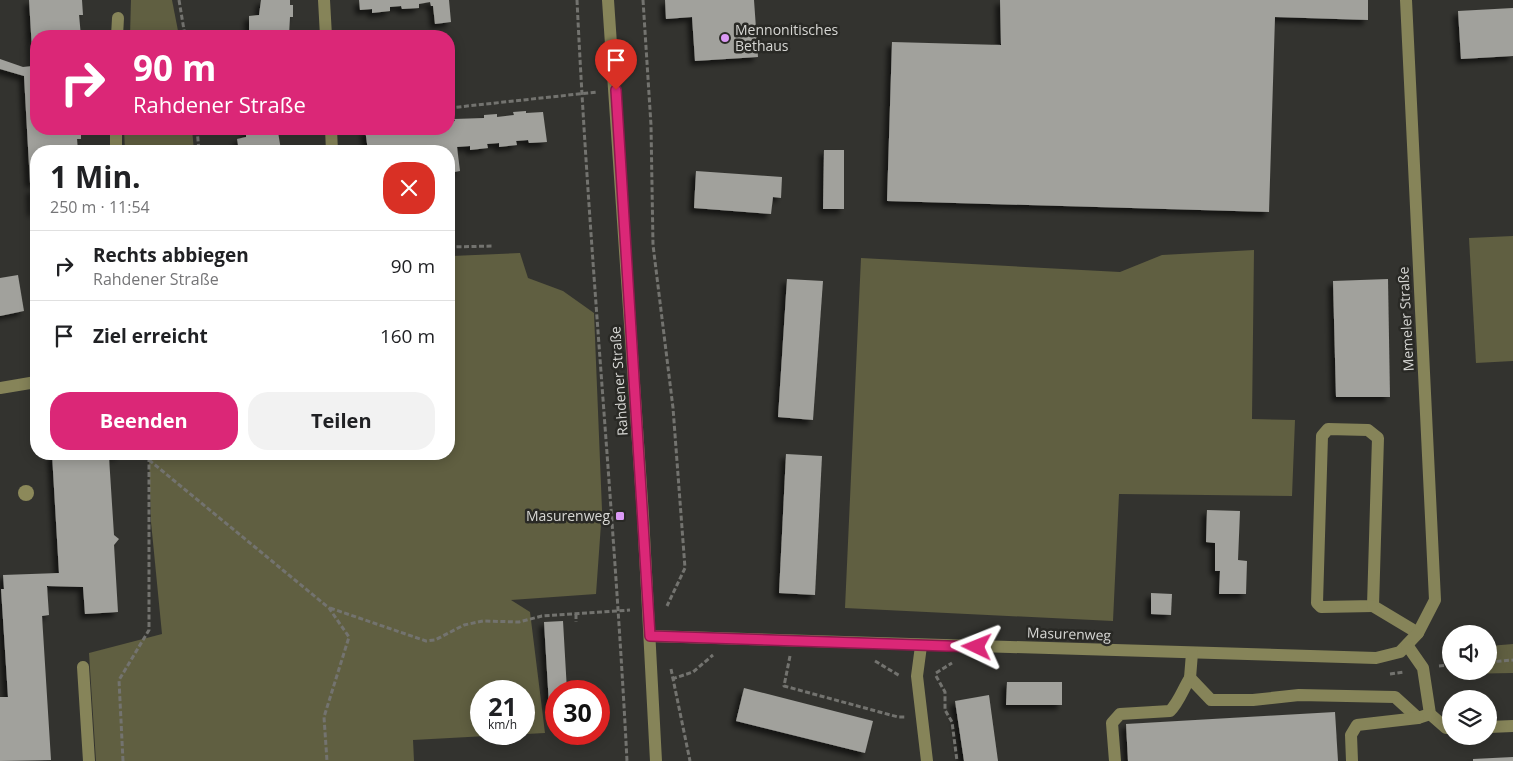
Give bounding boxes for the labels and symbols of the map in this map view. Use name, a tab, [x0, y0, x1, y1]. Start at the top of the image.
place label: Mennonitisches Bethaus	[735, 20, 839, 55]
marker: Mennonitisches Bethaus	[719, 32, 731, 44]
pin	[595, 39, 637, 90]
street label: Memeler Straße	[1393, 266, 1418, 372]
street label: Rahdener Straße	[605, 325, 632, 437]
place label: Masurenweg	[526, 506, 610, 525]
marker: Masurenweg	[614, 510, 626, 522]
position arrow	[950, 620, 1002, 672]
street label: Masurenweg	[1027, 623, 1112, 644]
speed limit sign: 30	[545, 680, 610, 745]

